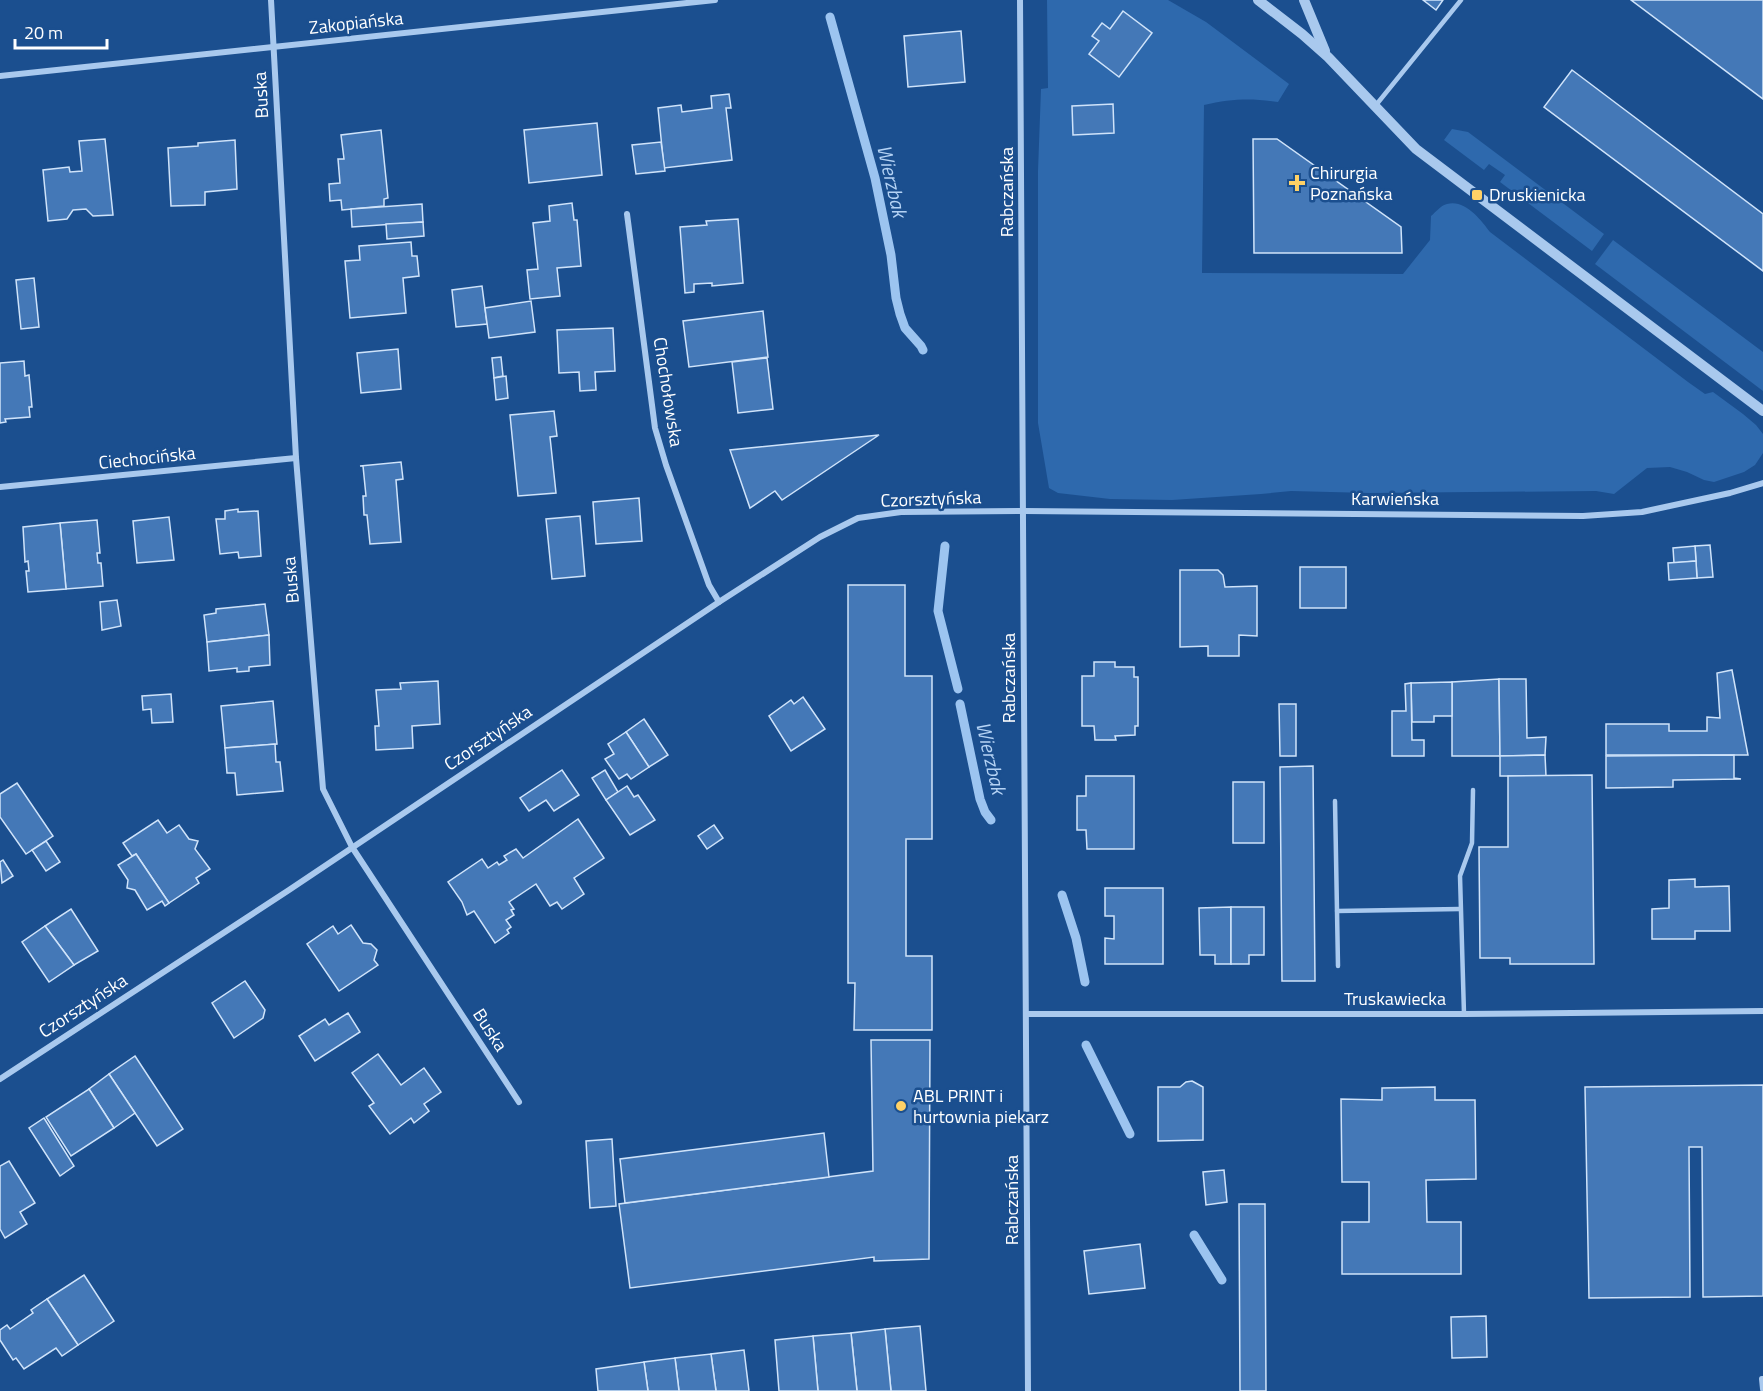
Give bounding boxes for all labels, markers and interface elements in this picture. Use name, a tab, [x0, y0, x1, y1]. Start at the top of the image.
street label: Zakopiańska	[307, 4, 404, 41]
scale bar	[15, 12, 106, 50]
text: 20 m	[24, 19, 63, 46]
street label: Buska	[246, 71, 275, 119]
water label: Wierzbak	[869, 142, 916, 222]
street label: Rabczańska	[993, 147, 1020, 237]
place label: Chirurgia Poznańska	[1310, 159, 1393, 207]
marker: Chirurgia Poznańska	[1288, 174, 1306, 192]
place label: Druskienicka	[1489, 181, 1585, 208]
marker: Druskienicka	[1470, 188, 1484, 202]
street label: Chochołowska	[647, 335, 690, 449]
street label: Ciechocińska	[97, 439, 197, 476]
street label: Czorsztyńska	[880, 483, 982, 514]
street label: Karwieńska	[1351, 485, 1439, 512]
street label: Buska	[275, 556, 306, 604]
street label: Rabczańska	[995, 633, 1022, 723]
street label: Czorsztyńska	[438, 698, 537, 777]
water label: Wierzbak	[968, 719, 1015, 799]
street label: Czorsztyńska	[33, 967, 132, 1044]
street label: Truskawiecka	[1344, 985, 1446, 1012]
street label: Buska	[466, 1003, 514, 1057]
place label: ABL PRINT i hurtownia piekarz	[913, 1082, 1049, 1130]
marker: ABL PRINT i hurtownia piekarz	[894, 1099, 908, 1113]
street label: Rabczańska	[998, 1155, 1025, 1245]

